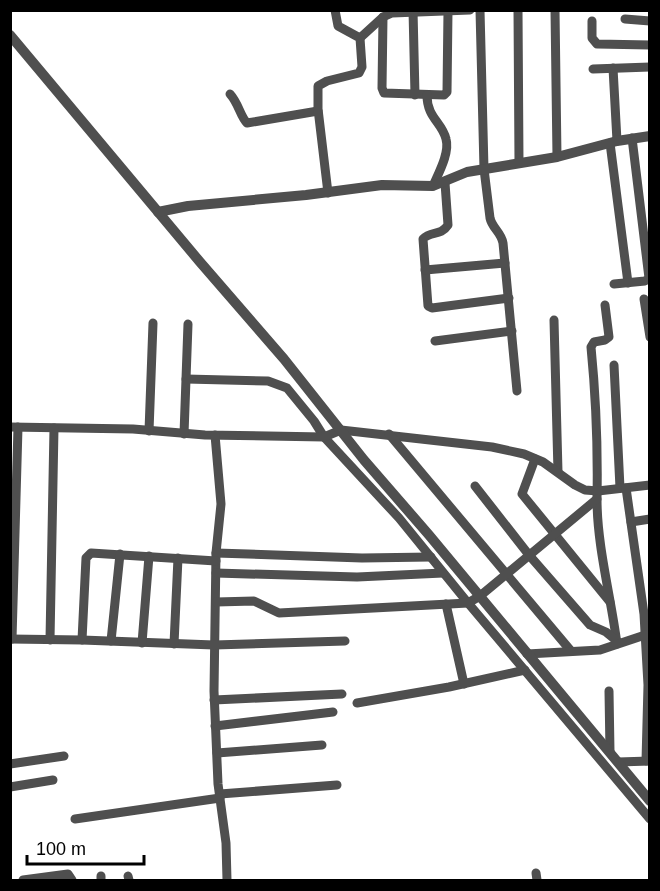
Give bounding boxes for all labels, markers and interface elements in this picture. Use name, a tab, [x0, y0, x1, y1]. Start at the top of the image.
scale bar	[27, 828, 144, 866]
text: 100 m	[36, 839, 86, 859]

